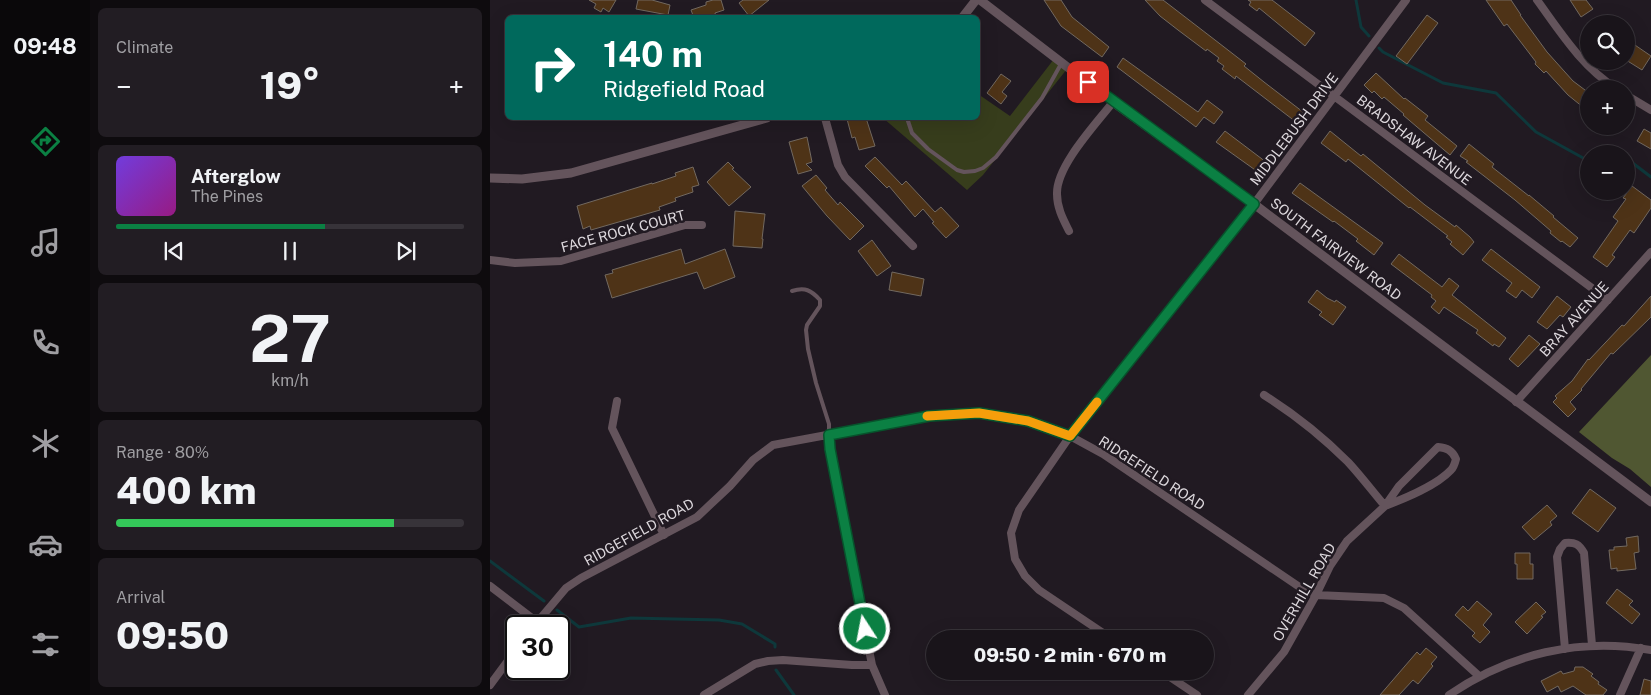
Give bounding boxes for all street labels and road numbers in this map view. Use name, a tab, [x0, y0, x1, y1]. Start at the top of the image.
street label: MIDDLEBUSH DRIVE	[1247, 70, 1341, 188]
street label: BRADSHAW AVENUE	[1354, 92, 1474, 188]
street label: SOUTH FAIRVIEW ROAD	[1267, 195, 1405, 303]
street label: FACE ROCK COURT	[559, 207, 687, 255]
street label: BRAY AVENUE	[1536, 278, 1612, 360]
street label: RIDGEFIELD ROAD	[1096, 433, 1208, 513]
street label: RIDGEFIELD ROAD	[581, 495, 697, 569]
street label: OVERHILL ROAD	[1269, 540, 1339, 644]

